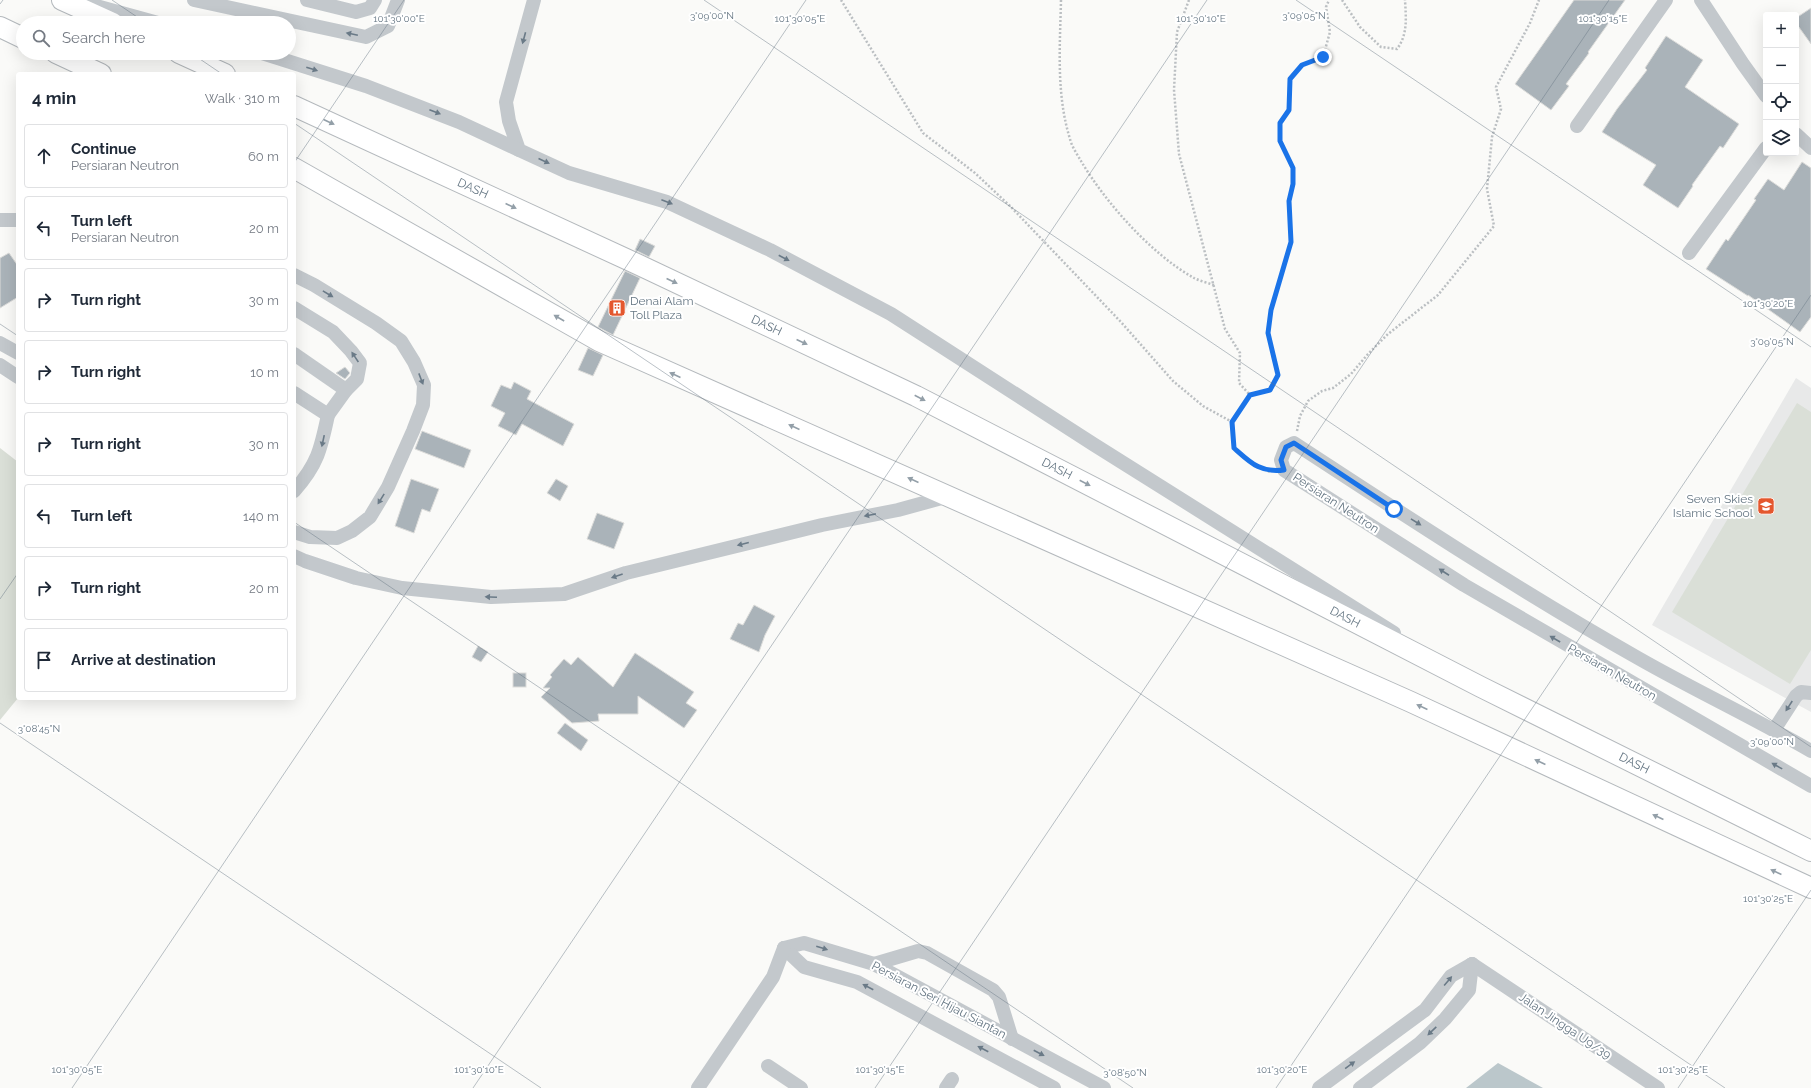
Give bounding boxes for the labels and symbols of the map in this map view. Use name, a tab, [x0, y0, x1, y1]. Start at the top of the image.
text: 3°09'00"N	[690, 10, 734, 21]
text: 3°09'05"N	[1282, 10, 1326, 21]
text: 101°30'00"E	[373, 13, 425, 24]
text: 101°30'05"E	[775, 13, 825, 24]
text: 101°30'10"E	[1176, 13, 1226, 24]
text: 101°30'15"E	[1578, 13, 1628, 24]
one-way arrow	[346, 30, 358, 36]
one-way arrow	[521, 32, 527, 44]
route end	[1314, 48, 1332, 66]
one-way arrow	[306, 66, 318, 72]
one-way arrow	[429, 110, 441, 116]
one-way arrow	[324, 119, 335, 125]
one-way arrow	[538, 158, 549, 164]
street label: DASH	[455, 175, 491, 202]
one-way arrow	[661, 200, 673, 206]
one-way arrow	[505, 203, 517, 209]
one-way arrow	[778, 255, 790, 261]
one-way arrow	[667, 278, 678, 284]
one-way arrow	[322, 290, 334, 297]
place label: Denai Alam Toll Plaza	[630, 294, 693, 322]
building icon: Denai Alam Toll Plaza	[607, 298, 627, 318]
text: 101°30'20"E	[1743, 298, 1793, 309]
street label: DASH	[749, 312, 784, 339]
one-way arrow	[553, 314, 565, 321]
text: 3°09'05"N	[1750, 336, 1794, 347]
one-way arrow	[797, 339, 808, 345]
one-way arrow	[351, 352, 359, 362]
one-way arrow	[669, 371, 681, 377]
one-way arrow	[419, 373, 425, 385]
one-way arrow	[914, 395, 926, 401]
one-way arrow	[789, 424, 800, 430]
one-way arrow	[319, 435, 325, 447]
street label: DASH	[1039, 455, 1075, 482]
street label: Persiaran Neutron	[1290, 470, 1382, 536]
one-way arrow	[907, 477, 919, 483]
one-way arrow	[1079, 480, 1091, 486]
place label: Seven Skies Islamic School	[1673, 492, 1754, 520]
one-way arrow	[377, 493, 384, 505]
school or university icon: Seven Skies Islamic School	[1756, 496, 1776, 516]
route start	[1385, 500, 1403, 518]
one-way arrow	[864, 513, 876, 519]
one-way arrow	[1411, 518, 1421, 526]
one-way arrow	[737, 541, 749, 547]
one-way arrow	[1439, 568, 1449, 576]
one-way arrow	[611, 573, 623, 579]
one-way arrow	[484, 594, 497, 600]
street label: DASH	[1328, 603, 1363, 631]
one-way arrow	[1549, 635, 1561, 642]
street label: Persiaran Neutron	[1565, 641, 1659, 703]
one-way arrow	[1785, 700, 1793, 711]
one-way arrow	[1417, 704, 1428, 710]
text: 3°08'45"N	[18, 723, 60, 734]
text: 3°09'00"N	[1750, 736, 1794, 747]
street label: DASH	[1617, 750, 1652, 777]
one-way arrow	[1534, 759, 1546, 765]
one-way arrow	[1771, 763, 1783, 770]
one-way arrow	[1652, 814, 1664, 820]
one-way arrow	[1770, 869, 1781, 875]
text: 101°30'25"E	[1743, 893, 1793, 904]
one-way arrow	[816, 945, 828, 951]
street label: Persiaran Seri Hijau Siantan	[869, 959, 1009, 1041]
one-way arrow	[1443, 975, 1452, 986]
one-way arrow	[862, 984, 874, 991]
street label: Jalan Jingga U9/39	[1516, 990, 1614, 1062]
one-way arrow	[1427, 1026, 1437, 1036]
one-way arrow	[977, 1046, 988, 1053]
one-way arrow	[1033, 1050, 1044, 1056]
one-way arrow	[1345, 1061, 1355, 1069]
text: 101°30'05"E	[52, 1064, 102, 1075]
text: 101°30'10"E	[454, 1064, 504, 1075]
text: 101°30'15"E	[855, 1064, 905, 1075]
text: 101°30'20"E	[1257, 1064, 1307, 1075]
text: 101°30'25"E	[1658, 1064, 1708, 1075]
text: 3°08'50"N	[1103, 1067, 1147, 1078]

